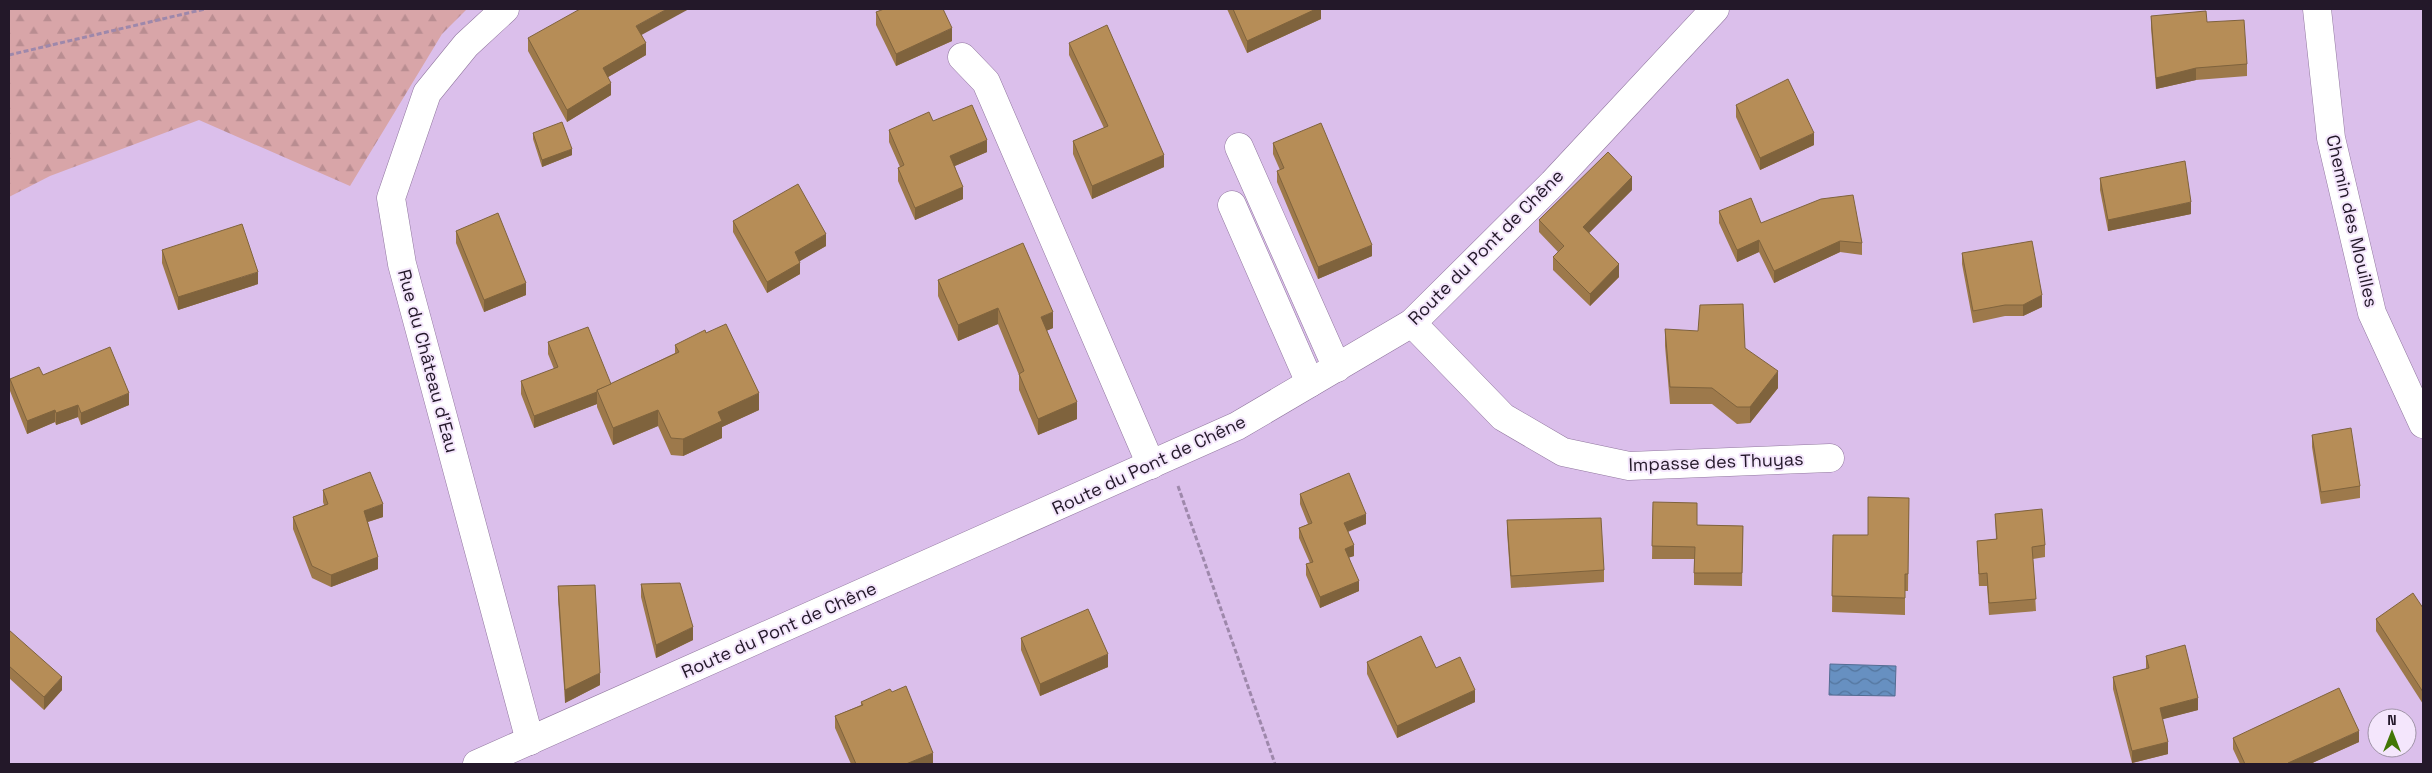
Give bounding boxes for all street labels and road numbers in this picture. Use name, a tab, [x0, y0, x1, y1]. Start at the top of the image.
street label: Chemin des Mouilles	[2321, 132, 2384, 309]
street label: Route du Pont de Chêne	[1403, 164, 1568, 329]
street label: Rue du Château d'Eau	[393, 267, 464, 455]
street label: Route du Pont de Chêne	[1048, 410, 1249, 520]
street label: Impasse des Thuyas	[1628, 447, 1804, 476]
street label: Route du Pont de Chêne	[678, 576, 880, 683]

